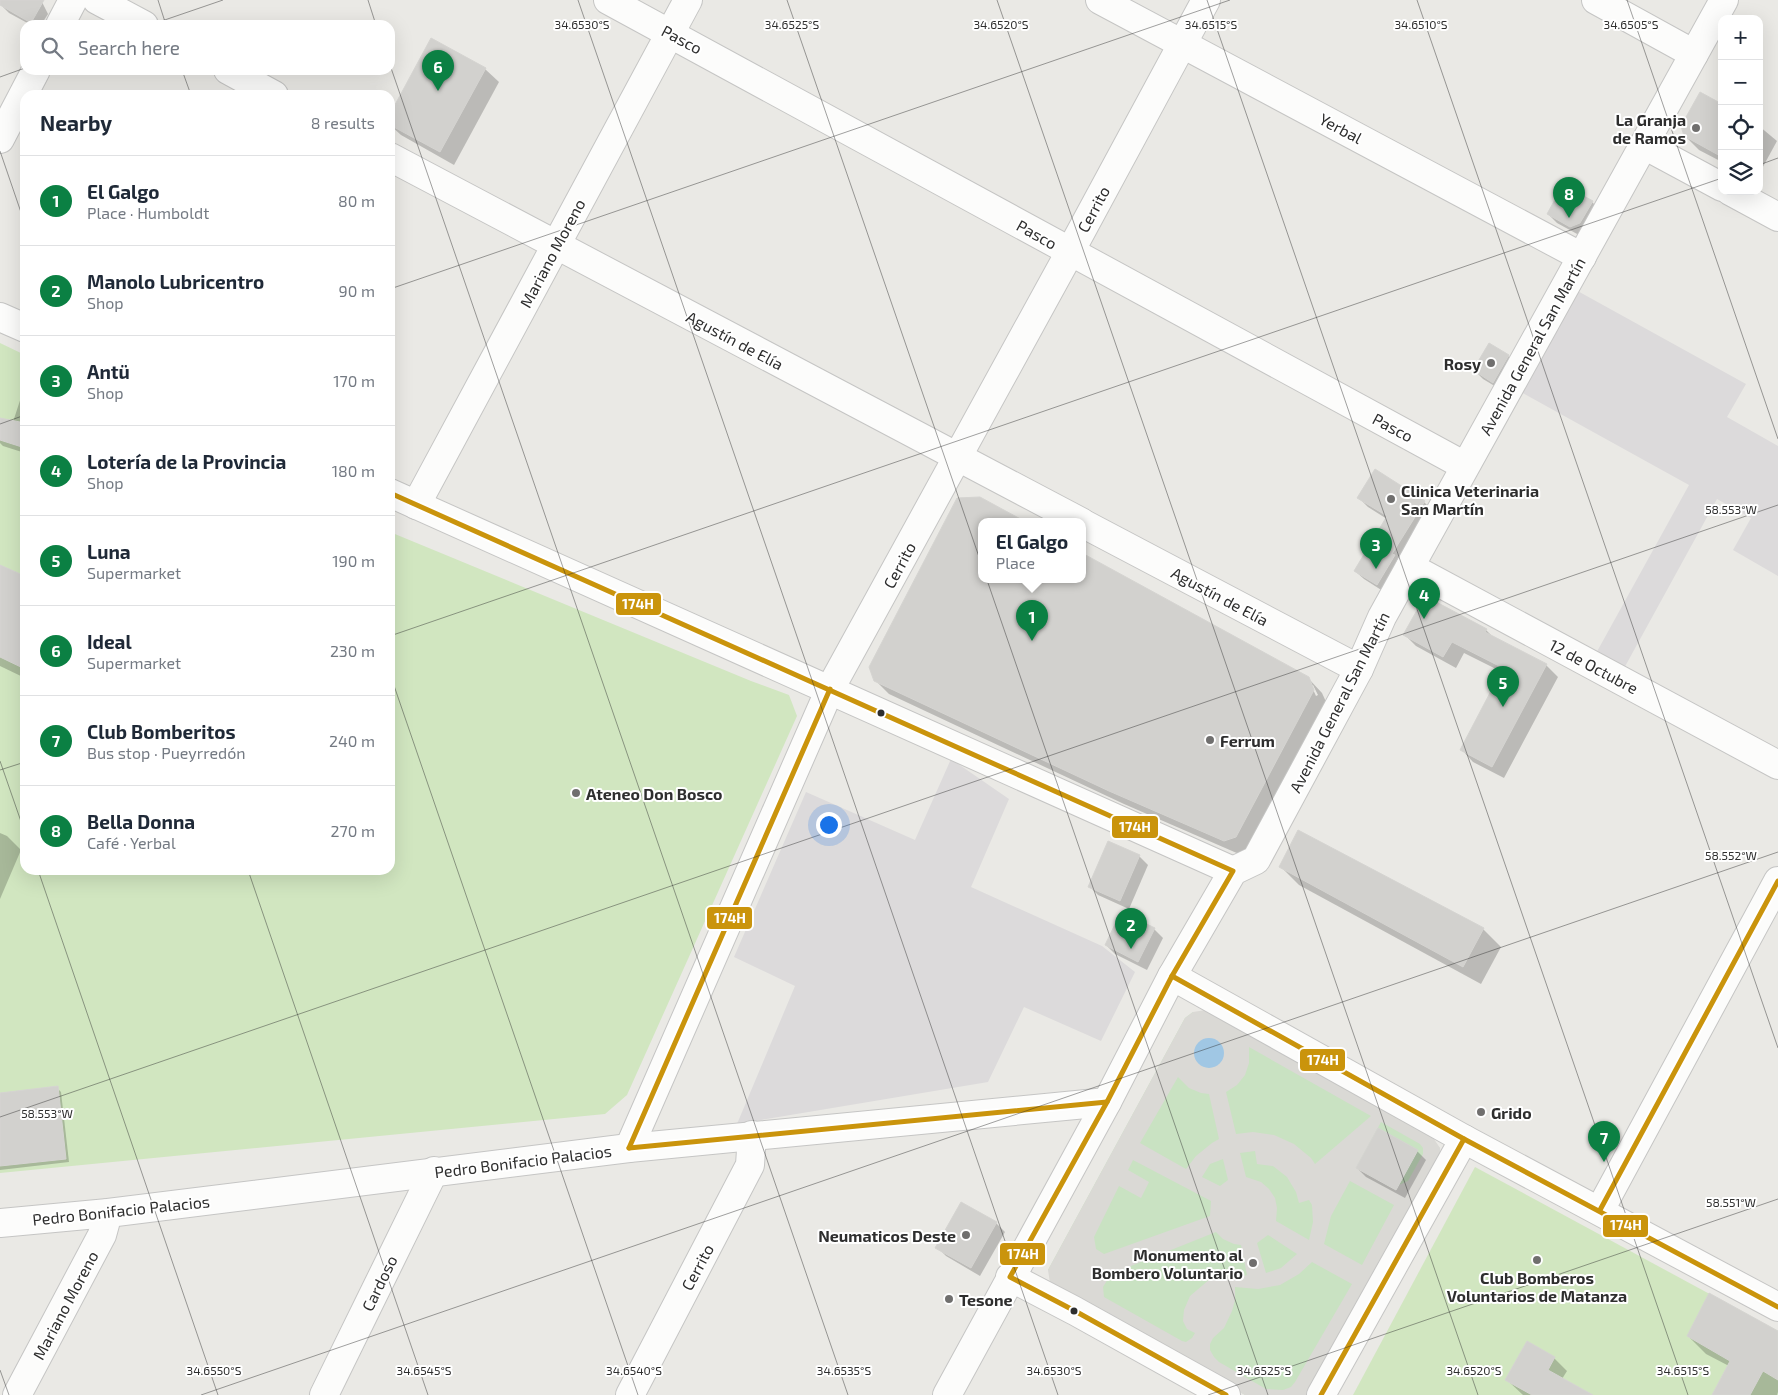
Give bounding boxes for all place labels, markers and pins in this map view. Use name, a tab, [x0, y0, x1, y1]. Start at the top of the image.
pin: 6	[422, 50, 454, 91]
place label: La Granja de Ramos	[1612, 110, 1686, 147]
marker: La Granja de Ramos	[1690, 122, 1702, 134]
pin: 8	[1553, 177, 1585, 218]
place label: Rosy	[1444, 354, 1481, 374]
marker: Rosy	[1485, 357, 1497, 369]
place label: Clinica Veterinaria San Martín	[1401, 481, 1539, 518]
marker: Clinica Veterinaria San Martín	[1385, 493, 1397, 505]
pin: 3	[1360, 528, 1392, 569]
pin: 4	[1408, 578, 1440, 619]
pin: 1	[1016, 600, 1048, 641]
pin: 5	[1487, 666, 1519, 707]
unlabelled marker	[876, 708, 886, 718]
place label: Ferrum	[1220, 731, 1275, 750]
marker: Ferrum	[1204, 734, 1216, 746]
place label: Ateneo Don Bosco	[586, 784, 722, 803]
marker: Ateneo Don Bosco	[570, 787, 582, 799]
pin: 2	[1115, 908, 1147, 949]
place label: Grido	[1491, 1103, 1532, 1122]
marker: Grido	[1475, 1106, 1487, 1118]
pin: 7	[1588, 1121, 1620, 1162]
place label: Neumaticos Deste	[818, 1226, 956, 1245]
marker: Neumaticos Deste	[960, 1229, 972, 1241]
place label: Monumento al Bombero Voluntario	[1092, 1245, 1244, 1282]
marker: Club Bomberos Voluntarios de Matanza	[1531, 1254, 1543, 1266]
marker: Monumento al Bombero Voluntario	[1247, 1257, 1259, 1269]
place label: Club Bomberos Voluntarios de Matanza	[1447, 1268, 1627, 1305]
place label: Tesone	[959, 1290, 1013, 1309]
marker: Tesone	[943, 1293, 955, 1305]
unlabelled marker	[1069, 1306, 1079, 1316]

